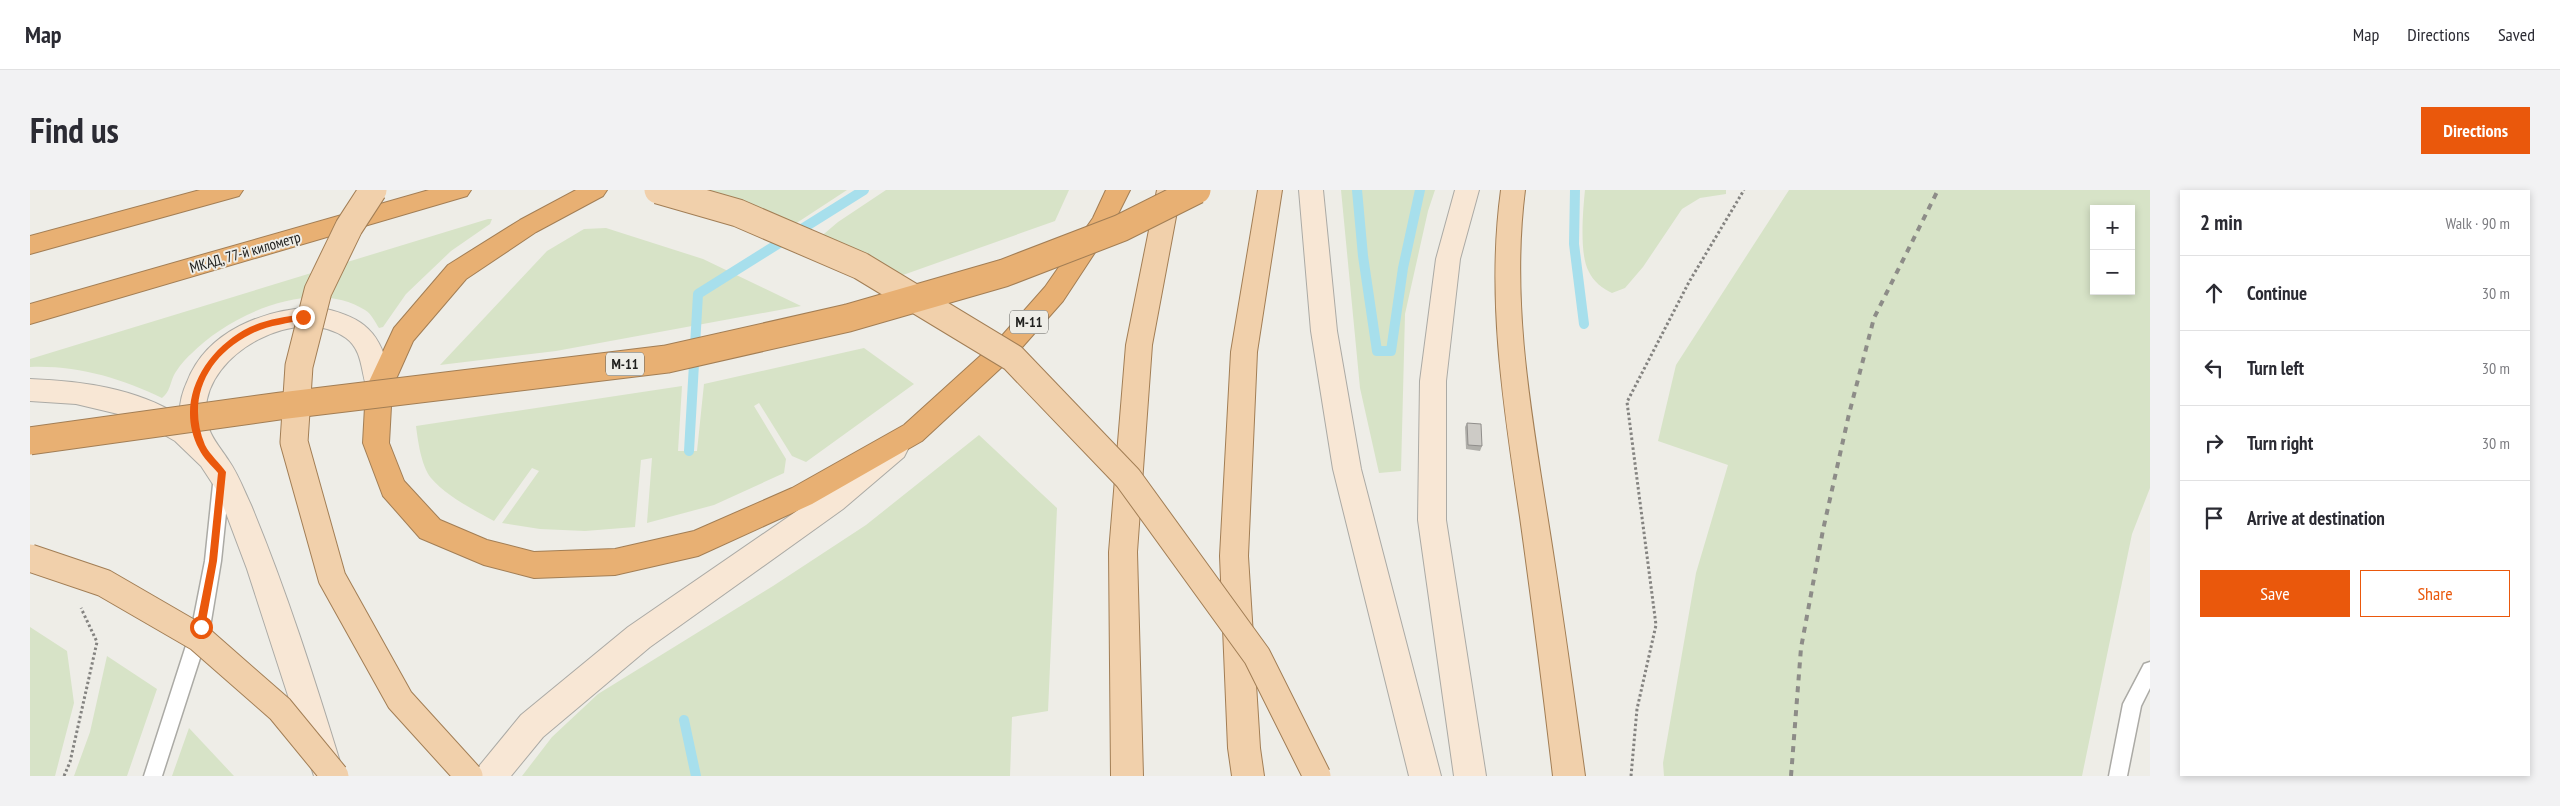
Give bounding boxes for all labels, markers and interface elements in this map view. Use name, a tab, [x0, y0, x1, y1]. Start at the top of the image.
text: Map	[25, 19, 62, 50]
text: Map	[2353, 23, 2379, 46]
text: Directions	[2407, 23, 2470, 46]
text: Saved	[2498, 23, 2535, 46]
text: Find us	[30, 107, 119, 153]
button: Directions	[2421, 107, 2530, 154]
map controls	[2090, 205, 2135, 295]
button: +	[2090, 205, 2135, 250]
text: 2 min	[2200, 209, 2242, 236]
text: Walk · 90 m	[2445, 213, 2510, 233]
street label: МКАД, 77-й километр	[187, 227, 303, 277]
button: −	[2090, 250, 2135, 295]
icon: ahead	[2200, 279, 2228, 307]
text: Continue	[2247, 281, 2307, 305]
text: 30 m	[2482, 283, 2510, 303]
route end	[292, 306, 315, 329]
road number: М-11	[1010, 310, 1048, 334]
road number: М-11	[606, 352, 644, 375]
icon: left	[2200, 354, 2228, 382]
text: Turn left	[2247, 356, 2304, 380]
text: 30 m	[2482, 358, 2510, 378]
icon: right	[2200, 429, 2228, 457]
text: Turn right	[2247, 431, 2313, 455]
text: 30 m	[2482, 433, 2510, 453]
icon: arrive	[2200, 504, 2228, 532]
text: Arrive at destination	[2247, 506, 2385, 530]
button: Save	[2200, 570, 2350, 617]
button: Share	[2360, 570, 2510, 617]
route start	[190, 616, 213, 639]

